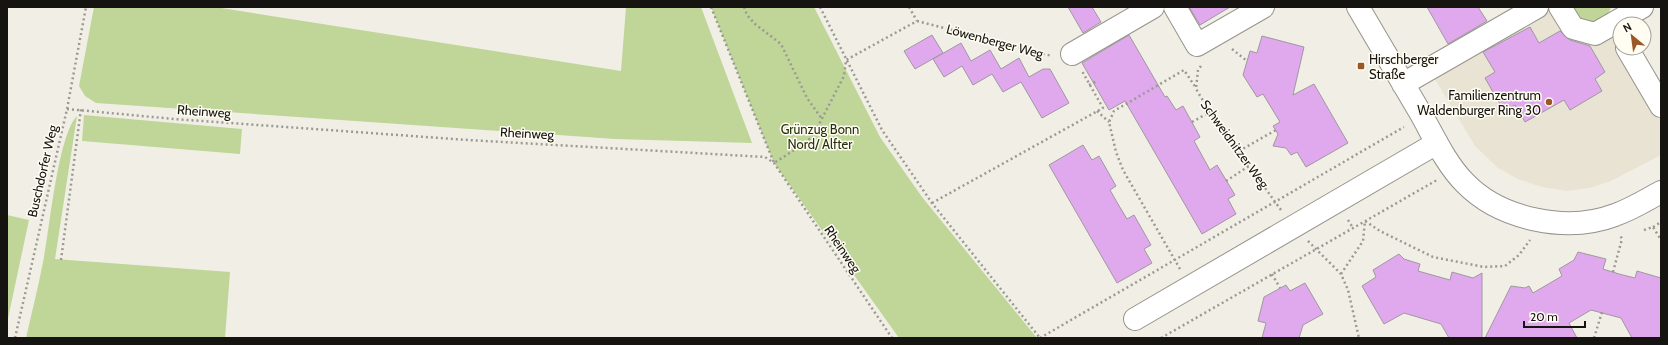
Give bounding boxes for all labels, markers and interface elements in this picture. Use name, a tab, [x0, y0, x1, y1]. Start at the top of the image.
north arrow	[1612, 16, 1652, 56]
text: N	[1620, 19, 1634, 35]
street label: Löwenberger Weg	[945, 20, 1046, 62]
place label: Hirschberger Straße	[1369, 51, 1439, 82]
marker: Hirschberger Straße	[1356, 61, 1366, 71]
place label: Familienzentrum Waldenburger Ring 30	[1417, 87, 1541, 118]
street label: Schweidnitzer Weg	[1198, 97, 1273, 192]
marker: Familienzentrum Waldenburger Ring 30	[1544, 97, 1554, 107]
street label: Rheinweg	[177, 101, 232, 121]
park label: Grünzug Bonn Nord/ Alfter	[781, 121, 859, 152]
street label: Buschdorfer Weg	[24, 123, 60, 219]
street label: Rheinweg	[500, 124, 555, 142]
street label: Rheinweg	[821, 222, 865, 276]
scale bar	[1524, 303, 1585, 329]
text: 20 m	[1530, 309, 1558, 324]

